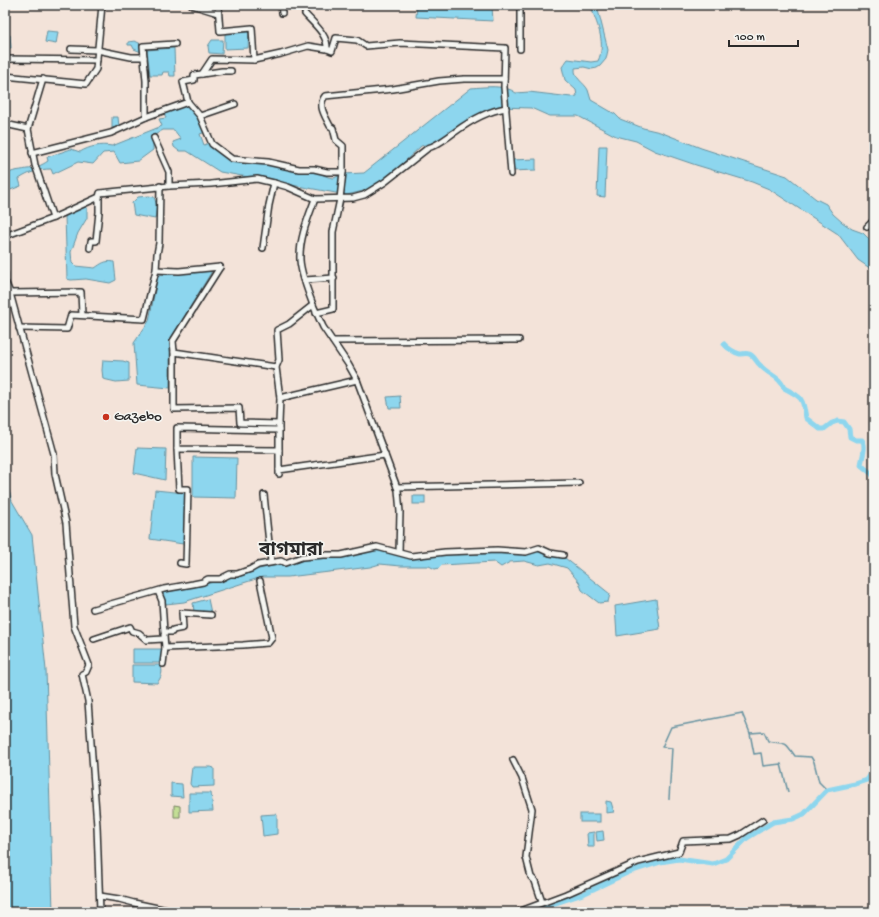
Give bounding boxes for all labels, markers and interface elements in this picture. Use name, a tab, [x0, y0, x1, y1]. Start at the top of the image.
scale bar	[729, 22, 798, 48]
text: 100 m	[734, 31, 765, 45]
place label: Gazebo	[114, 408, 162, 426]
marker: Gazebo	[101, 412, 111, 422]
district label: বাগমারা	[258, 540, 324, 563]

